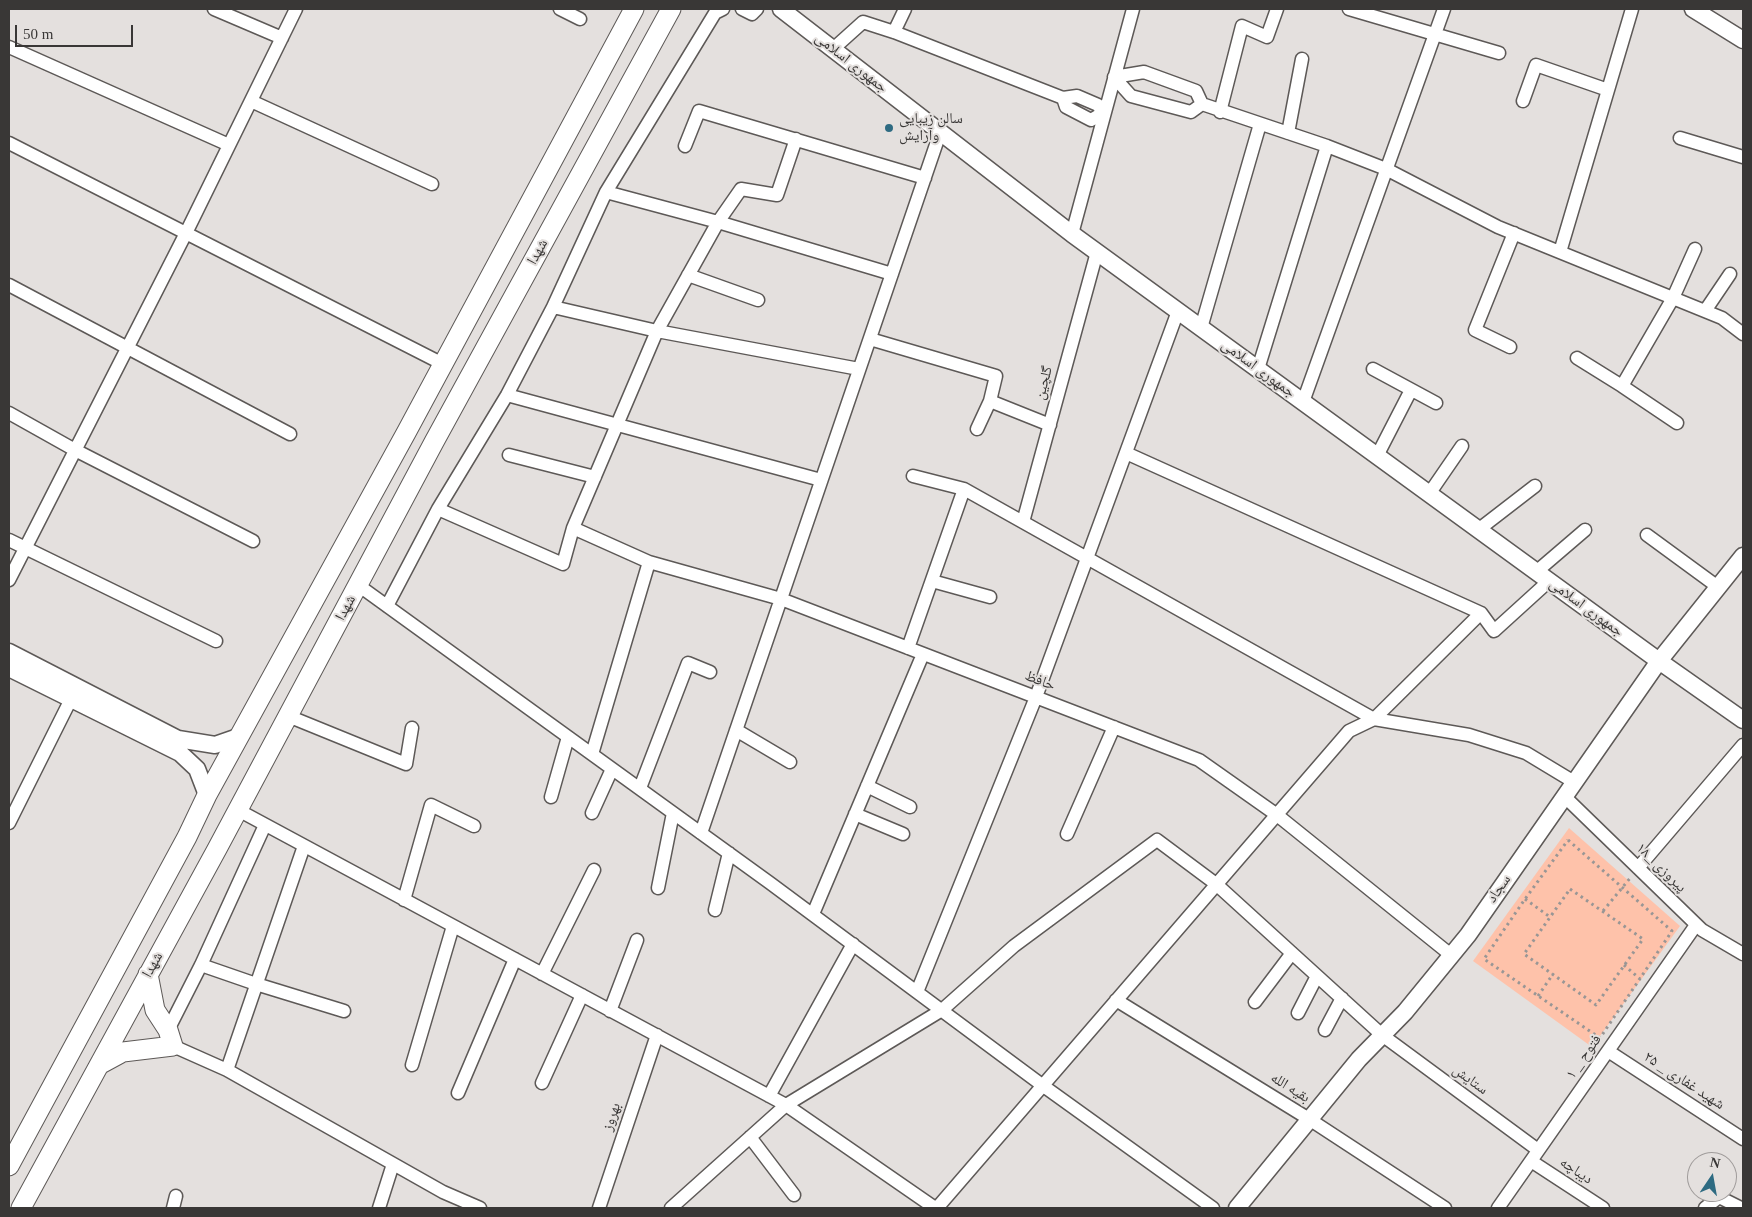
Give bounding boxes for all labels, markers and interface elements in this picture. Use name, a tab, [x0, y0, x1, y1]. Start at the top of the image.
scale bar	[18, 15, 135, 47]
text: 50 m	[23, 26, 53, 42]
street label: جمهوری اسلامی	[811, 29, 891, 97]
place label: سالن زیبایی وآرایش	[899, 110, 963, 145]
marker: سالن زیبایی وآرایش	[883, 122, 895, 134]
street label: شهدا	[524, 236, 552, 268]
street label: جمهوری اسلامی	[1218, 336, 1298, 402]
street label: گلچین	[1031, 364, 1057, 402]
street label: جمهوری اسلامی	[1546, 575, 1626, 641]
street label: شهدا	[332, 592, 360, 624]
street label: حافظ	[1022, 667, 1058, 695]
street label: پیروزی _۱۸	[1632, 840, 1690, 896]
street label: سجاد	[1483, 872, 1515, 906]
street label: شهدا	[139, 949, 167, 981]
street label: فتوح _ ۱	[1562, 1031, 1606, 1083]
street label: شهید غفاری _ ۲۵	[1640, 1048, 1728, 1114]
street label: ستایش	[1449, 1061, 1491, 1099]
street label: بقیه الله	[1267, 1069, 1313, 1107]
street label: بهروز	[599, 1101, 625, 1133]
north arrow	[1687, 1152, 1737, 1202]
street label: دیباچه	[1556, 1154, 1596, 1188]
text: N	[1709, 1154, 1722, 1171]

